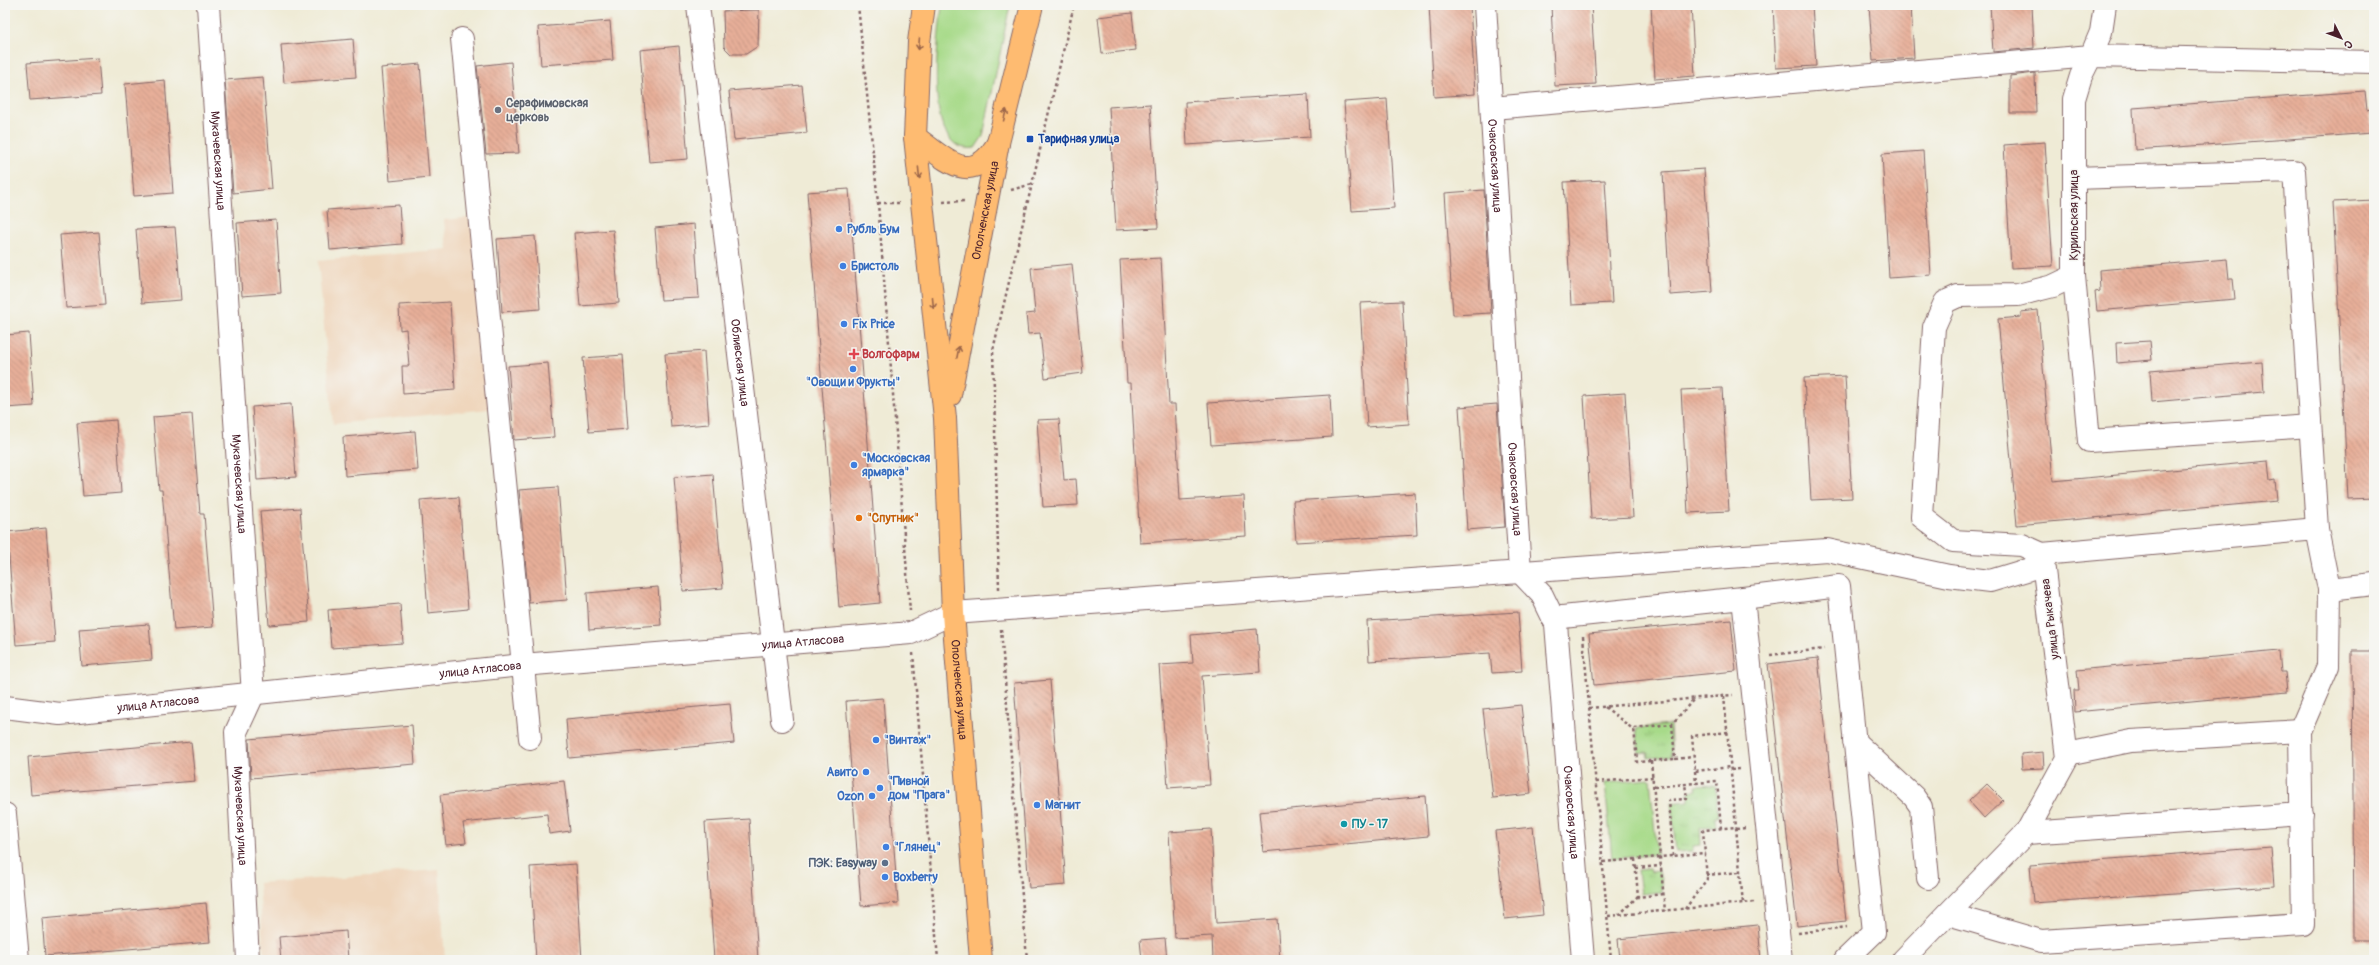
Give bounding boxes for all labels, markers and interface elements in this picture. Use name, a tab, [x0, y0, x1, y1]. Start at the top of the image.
north arrow	[2321, 18, 2361, 58]
one-way arrow	[915, 37, 922, 50]
text: С	[2341, 37, 2355, 51]
place label: Серафимовская церковь	[506, 96, 589, 125]
marker: Серафимовская церковь	[493, 105, 503, 115]
one-way arrow	[1002, 108, 1009, 121]
street label: Мукачевская улица	[207, 111, 228, 211]
street label: Очаковская улица	[1484, 118, 1505, 213]
place label: Тарифная улица	[1037, 132, 1120, 147]
marker: Тарифная улица	[1025, 134, 1035, 144]
street label: Ополченская улица	[969, 159, 1003, 261]
one-way arrow	[916, 166, 923, 179]
street label: Курильская улица	[2067, 169, 2082, 260]
place label: Рубль Бум	[847, 222, 900, 237]
marker: Рубль Бум	[834, 224, 844, 234]
place label: Бристоль	[851, 259, 900, 274]
marker: Бристоль	[838, 261, 848, 271]
one-way arrow	[929, 296, 937, 309]
place label: Fix Price	[852, 317, 896, 332]
street label: Обливская улица	[727, 318, 752, 408]
marker: Fix Price	[839, 319, 849, 329]
one-way arrow	[954, 346, 962, 359]
place label: Волгофарм	[862, 347, 920, 362]
marker: Волгофарм	[849, 349, 859, 359]
marker: "Овощи и Фрукты"	[848, 364, 858, 374]
place label: "Овощи и Фрукты"	[806, 375, 900, 390]
street label: Мукачевская улица	[228, 434, 249, 535]
street label: Очаковская улица	[1504, 442, 1525, 537]
place label: "Московская ярмарка"	[862, 451, 930, 480]
marker: "Московская ярмарка"	[849, 460, 859, 470]
place label: "Спутник"	[867, 511, 919, 526]
marker: "Спутник"	[854, 513, 864, 523]
street label: улица Рыкачева	[2038, 577, 2063, 661]
street label: улица Атласова	[760, 631, 845, 653]
street label: Ополченская улица	[947, 639, 970, 741]
street label: улица Атласова	[438, 658, 522, 682]
street label: улица Атласова	[115, 692, 200, 716]
place label: "Винтаж"	[884, 733, 931, 748]
marker: "Винтаж"	[871, 735, 881, 745]
place label: Авито	[827, 765, 859, 780]
street label: Очаковская улица	[1559, 765, 1582, 860]
street label: Мукачевская улица	[230, 766, 250, 866]
marker: Авито	[861, 767, 871, 777]
place label: "Пивной дом "Прага"	[887, 774, 950, 803]
marker: "Пивной дом "Прага"	[875, 783, 885, 793]
place label: Ozon	[837, 789, 864, 804]
marker: Ozon	[867, 791, 877, 801]
place label: Магнит	[1045, 798, 1082, 813]
marker: Магнит	[1032, 800, 1042, 810]
place label: ПУ - 17	[1352, 817, 1388, 832]
marker: ПУ - 17	[1339, 819, 1349, 829]
place label: "Глянец"	[894, 840, 941, 855]
marker: "Глянец"	[881, 842, 891, 852]
place label: ПЭК: Easyway	[809, 856, 878, 871]
marker: ПЭК: Easyway	[880, 858, 890, 868]
place label: Boxberry	[893, 870, 938, 885]
marker: Boxberry	[880, 872, 890, 882]

